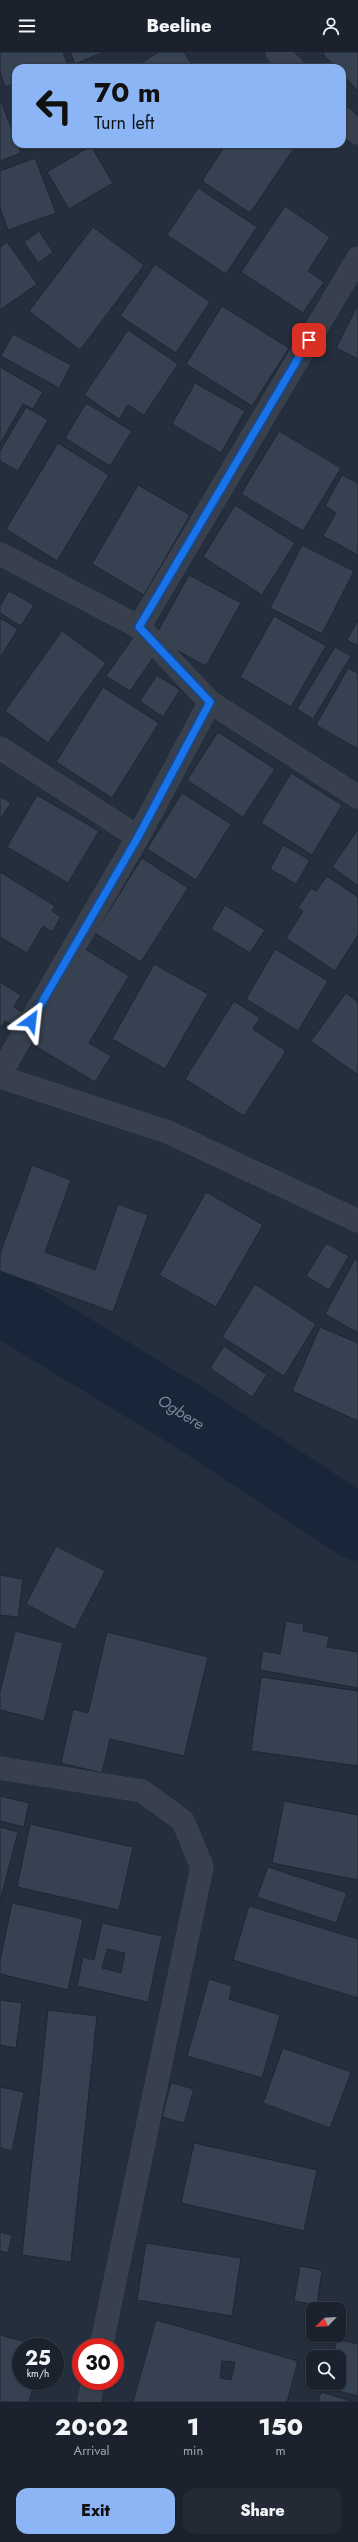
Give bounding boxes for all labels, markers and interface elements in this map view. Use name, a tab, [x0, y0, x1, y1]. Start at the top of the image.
text: Beeline	[146, 13, 212, 39]
icon: menu	[16, 15, 38, 37]
icon: person	[320, 15, 342, 37]
text: 70 m	[94, 72, 161, 113]
icon: left	[28, 80, 80, 132]
text: Turn left	[94, 110, 154, 136]
pin	[292, 323, 326, 357]
icon: arrive	[298, 329, 320, 351]
position arrow	[10, 1000, 52, 1042]
water label: Ogbere	[153, 1389, 209, 1435]
north arrow	[306, 2302, 346, 2342]
map controls	[306, 2302, 346, 2390]
speed limit sign: 30	[72, 2338, 124, 2390]
text: 25	[25, 2344, 51, 2373]
button: search	[306, 2350, 346, 2390]
text: km/h	[27, 2366, 49, 2381]
text: 20:02	[55, 2409, 128, 2444]
text: 1	[187, 2409, 199, 2444]
text: 150	[258, 2409, 303, 2444]
text: Arrival	[74, 2441, 109, 2460]
text: min	[183, 2441, 203, 2460]
text: m	[276, 2441, 286, 2460]
button: Exit	[16, 2488, 175, 2534]
button: Share	[183, 2488, 342, 2534]

